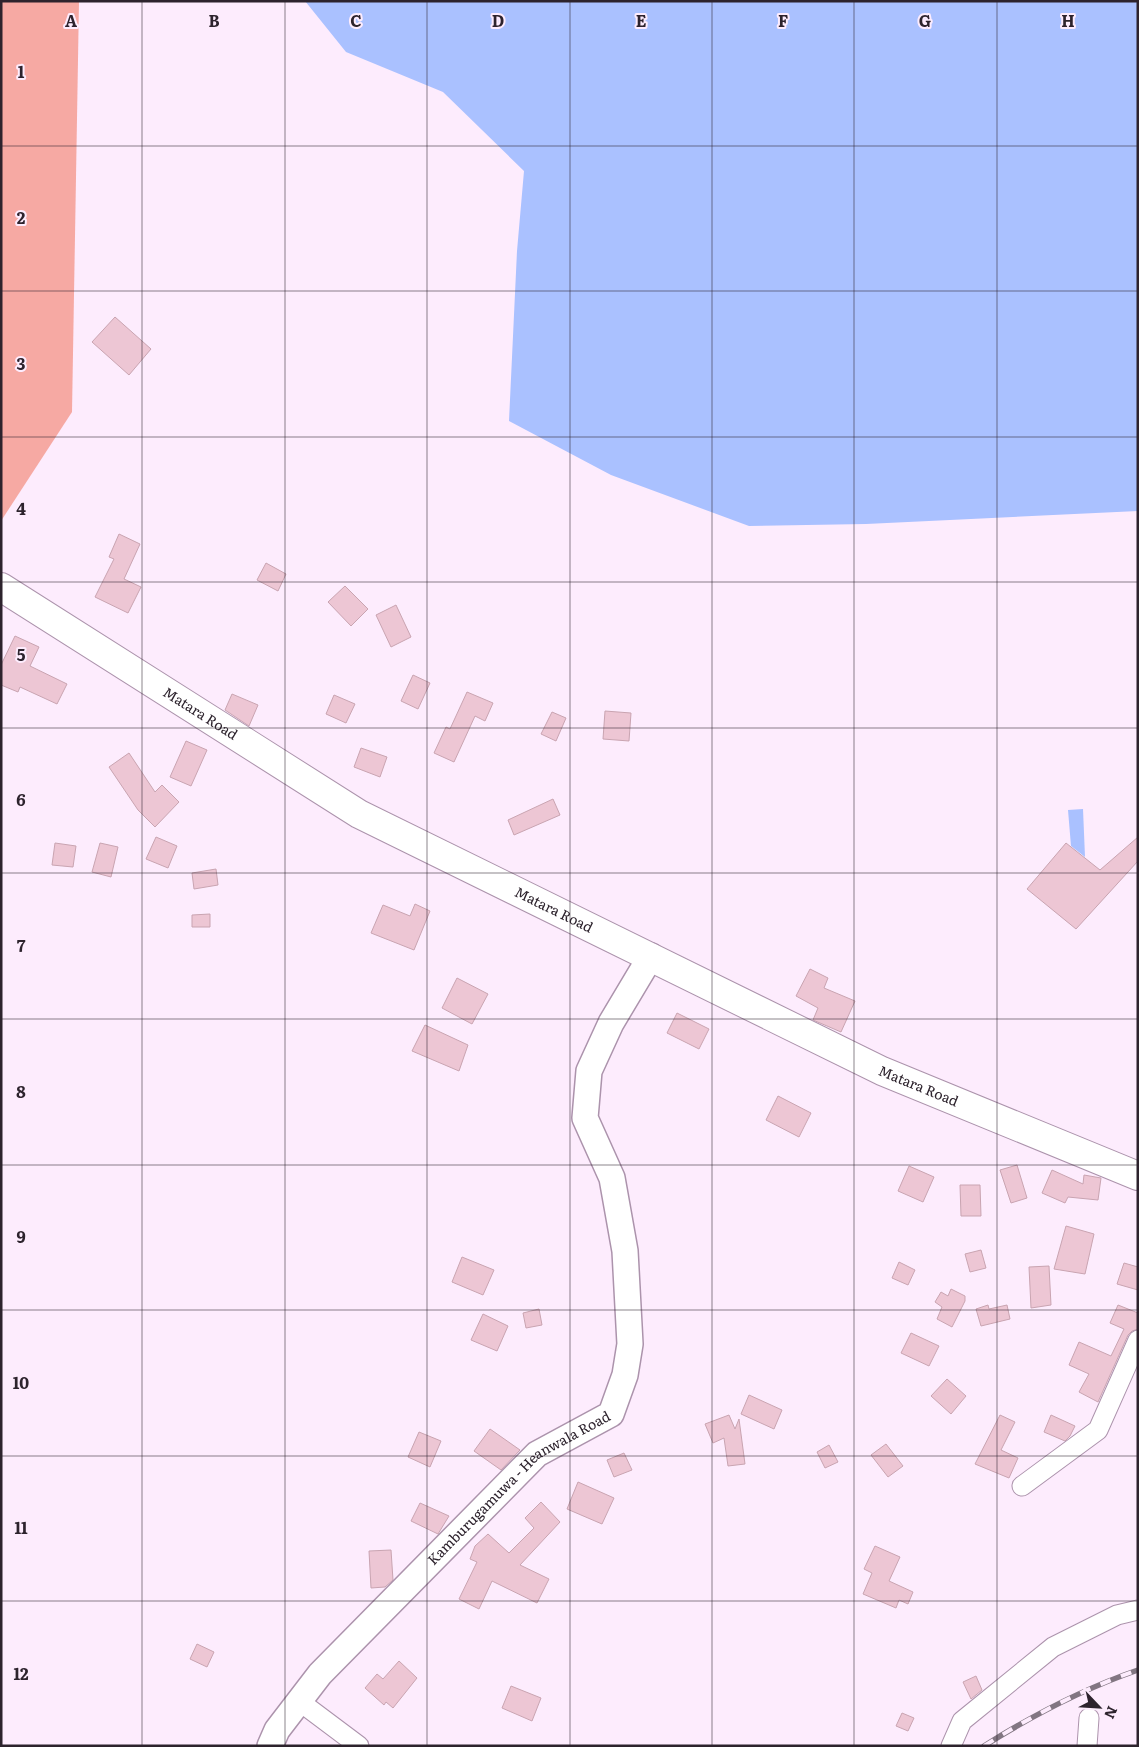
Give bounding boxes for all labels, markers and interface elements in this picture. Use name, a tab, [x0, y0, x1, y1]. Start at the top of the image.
text: A	[65, 8, 77, 32]
text: B	[208, 8, 220, 32]
text: C	[350, 8, 362, 32]
text: D	[492, 8, 504, 32]
text: E	[636, 8, 647, 32]
text: F	[778, 8, 788, 32]
text: G	[919, 8, 931, 32]
text: H	[1061, 8, 1075, 32]
text: 1	[18, 59, 25, 83]
text: 2	[17, 205, 26, 229]
text: 3	[17, 351, 26, 375]
text: 4	[16, 496, 26, 520]
text: 5	[17, 642, 26, 666]
street label: Matara Road	[160, 681, 242, 744]
text: 6	[16, 787, 26, 811]
street label: Matara Road	[512, 881, 597, 937]
text: 7	[17, 933, 26, 957]
street label: Matara Road	[876, 1060, 962, 1111]
text: 8	[16, 1079, 26, 1103]
text: 9	[16, 1224, 26, 1248]
text: 10	[13, 1370, 29, 1394]
street label: Kamburugamuwa - Heanwala Road	[422, 1405, 614, 1569]
text: 11	[14, 1515, 28, 1539]
text: 12	[13, 1661, 29, 1685]
north arrow	[1074, 1682, 1124, 1732]
text: N	[1100, 1703, 1123, 1723]

